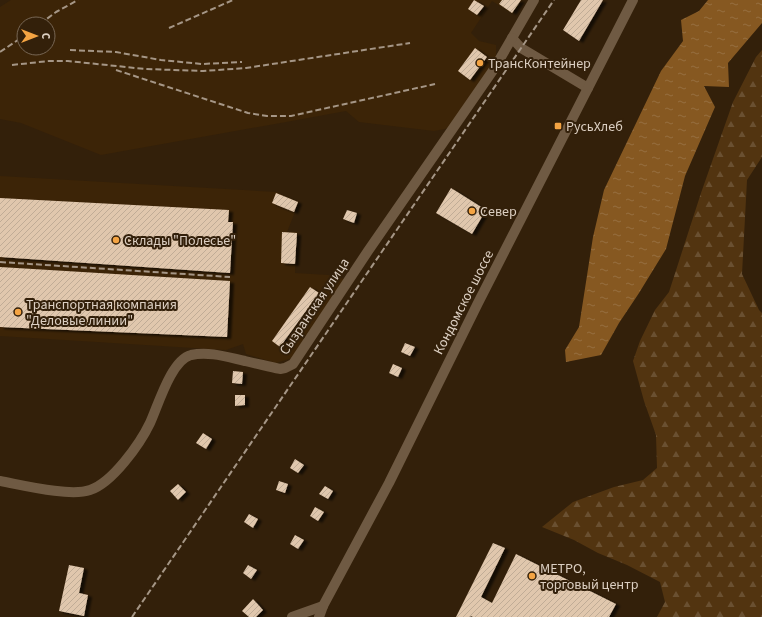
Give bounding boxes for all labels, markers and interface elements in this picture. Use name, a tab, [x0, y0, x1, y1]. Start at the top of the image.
north arrow	[16, 16, 56, 56]
text: С	[38, 33, 53, 40]
place label: ТрансКонтейнер	[488, 54, 591, 74]
marker: ТрансКонтейнер	[475, 58, 485, 68]
place label: РусьХлеб	[566, 117, 623, 137]
marker: РусьХлеб	[553, 121, 563, 131]
place label: Север	[480, 202, 517, 222]
marker: Север	[467, 206, 477, 216]
place label: Склады "Полесье"	[124, 231, 236, 251]
marker: Склады "Полесье"	[111, 235, 121, 245]
street label: Кондомское шоссе	[429, 247, 499, 358]
street label: Сызранская улица	[275, 254, 355, 359]
place label: Транспортная компания "Деловые линии"	[26, 295, 177, 331]
marker: Транспортная компания "Деловые линии"	[13, 307, 23, 317]
place label: МЕТРО, торговый центр	[540, 559, 639, 595]
marker: МЕТРО, торговый центр	[527, 571, 537, 581]

